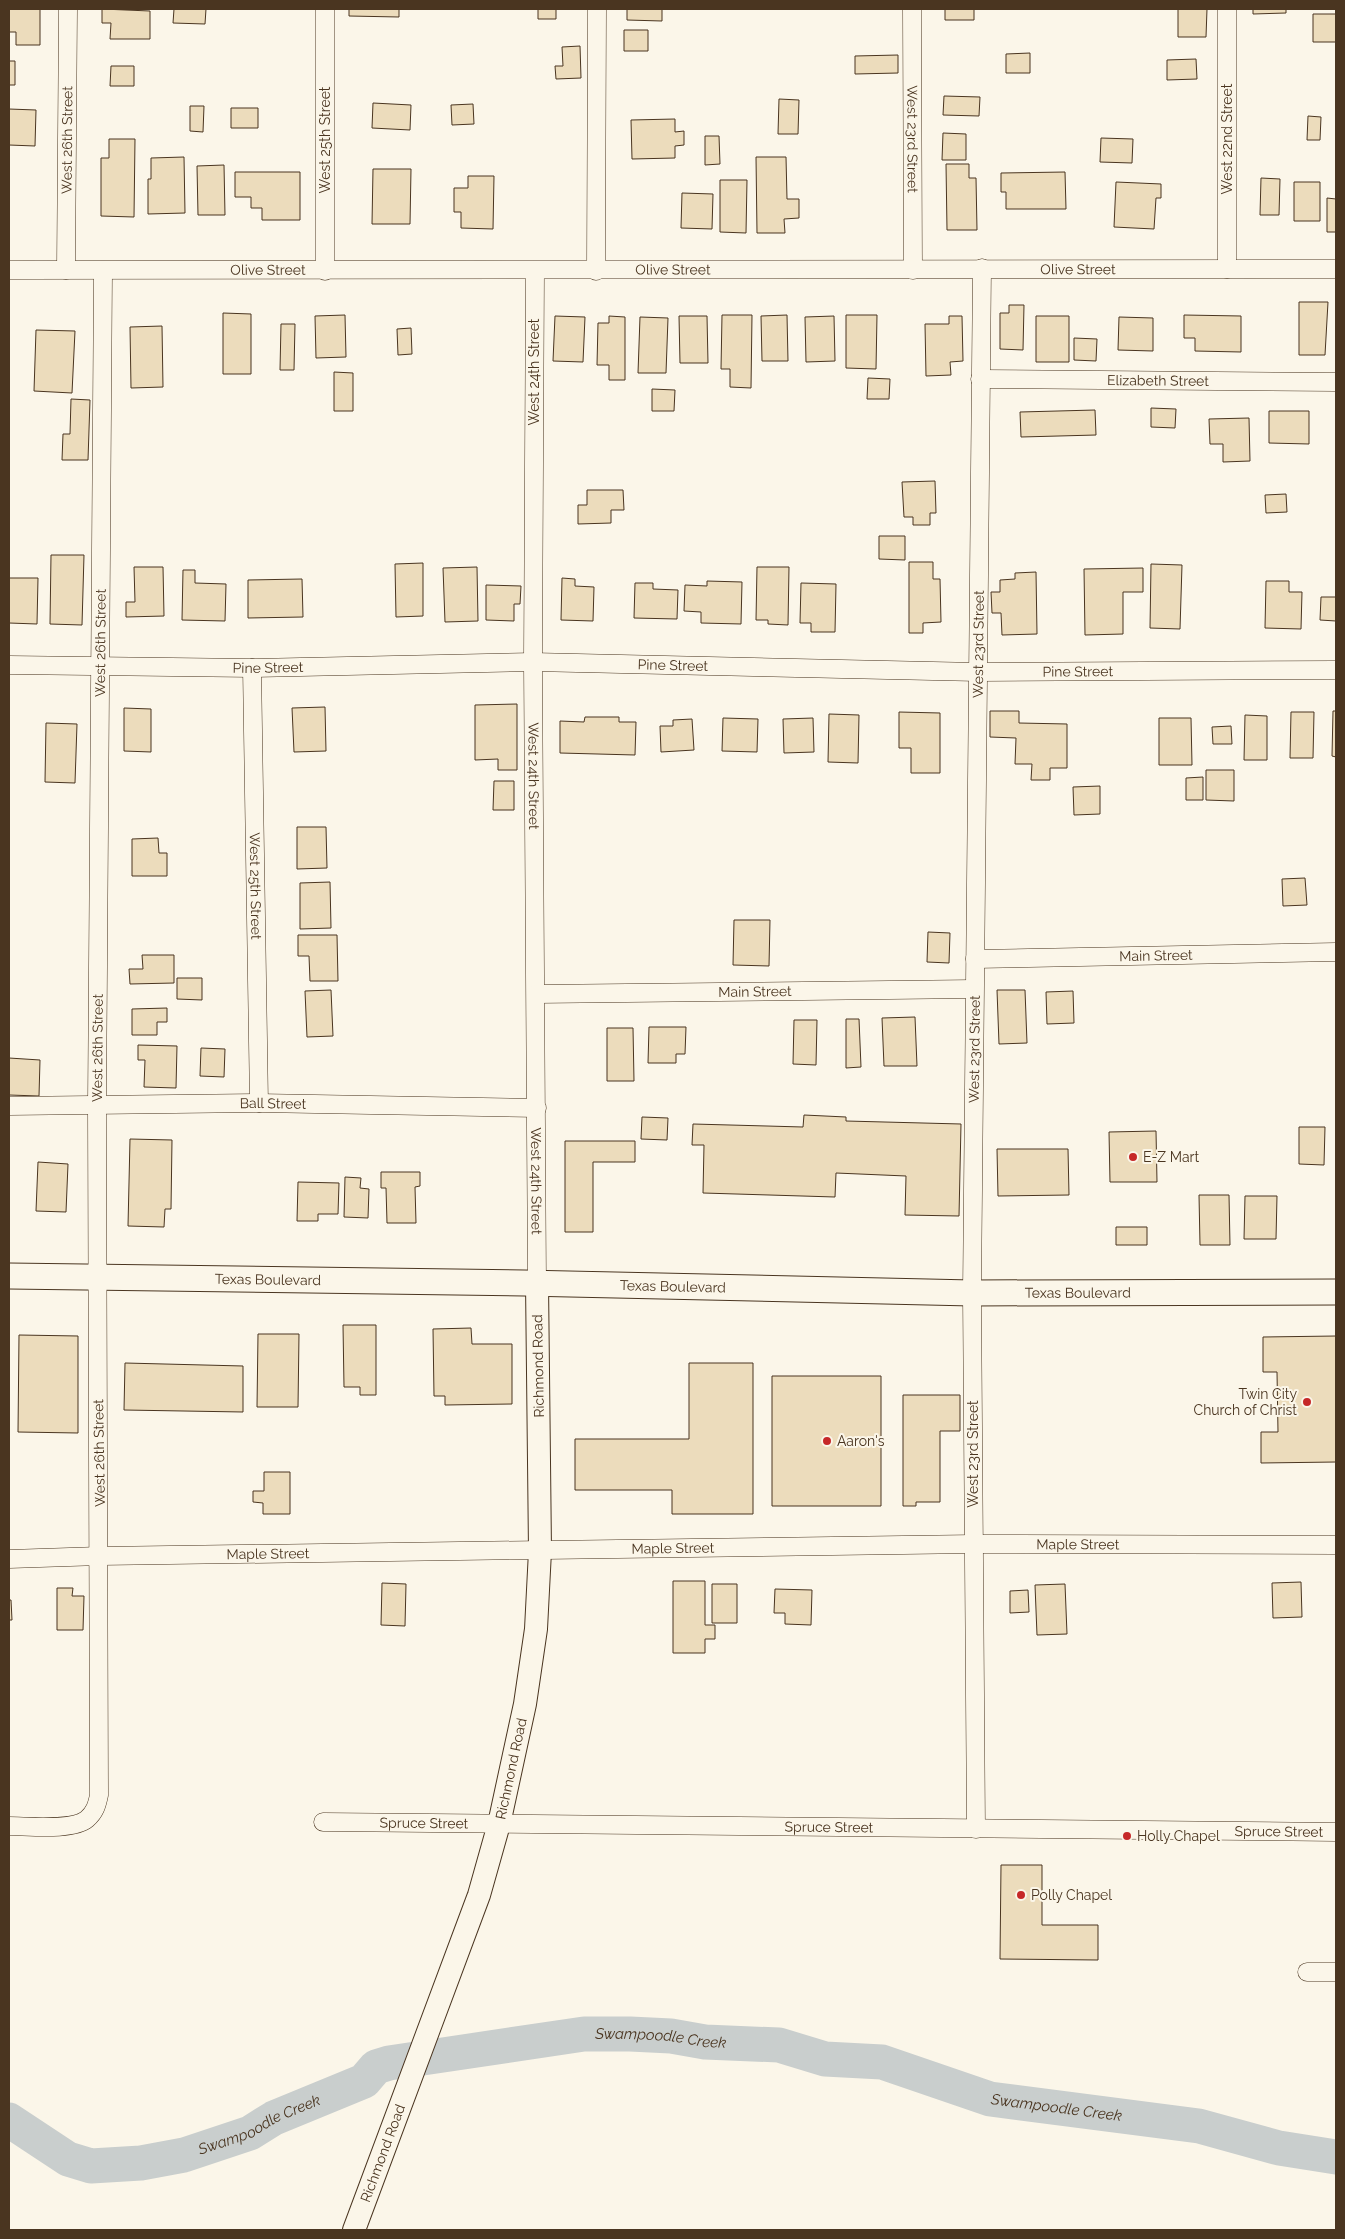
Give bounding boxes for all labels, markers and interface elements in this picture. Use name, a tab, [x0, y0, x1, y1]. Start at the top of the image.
street label: West 22nd Street	[1219, 83, 1235, 194]
street label: West 23rd Street	[904, 85, 921, 193]
street label: West 26th Street	[59, 86, 75, 194]
street label: West 25th Street	[317, 86, 333, 194]
street label: Olive Street	[635, 261, 711, 278]
street label: Olive Street	[1040, 261, 1116, 277]
street label: Olive Street	[230, 262, 306, 278]
street label: West 24th Street	[526, 318, 542, 426]
street label: Elizabeth Street	[1107, 372, 1209, 389]
street label: West 26th Street	[92, 588, 109, 697]
street label: West 23rd Street	[970, 590, 987, 698]
street label: Pine Street	[637, 656, 709, 674]
street label: Pine Street	[233, 659, 304, 676]
street label: Pine Street	[1042, 663, 1113, 680]
street label: West 24th Street	[525, 722, 542, 830]
street label: West 25th Street	[247, 832, 264, 940]
street label: Main Street	[1119, 947, 1193, 964]
street label: Main Street	[718, 983, 792, 1000]
street label: West 26th Street	[89, 993, 106, 1102]
street label: West 23rd Street	[966, 995, 983, 1103]
street label: Ball Street	[240, 1095, 307, 1112]
street label: West 24th Street	[528, 1127, 545, 1235]
place label: E-Z Mart	[1143, 1149, 1199, 1165]
marker: E-Z Mart	[1127, 1151, 1139, 1163]
street label: Texas Boulevard	[215, 1271, 321, 1288]
street label: Texas Boulevard	[620, 1277, 726, 1296]
street label: Texas Boulevard	[1025, 1285, 1131, 1301]
street label: Richmond Road	[529, 1314, 547, 1418]
place label: Twin City Church of Christ	[1194, 1386, 1297, 1418]
marker: Twin City Church of Christ	[1301, 1396, 1313, 1408]
street label: West 26th Street	[90, 1399, 108, 1507]
street label: West 23rd Street	[965, 1400, 981, 1508]
place label: Aaron's	[837, 1433, 885, 1449]
marker: Aaron's	[821, 1435, 833, 1447]
street label: Maple Street	[1036, 1536, 1120, 1552]
street label: Maple Street	[631, 1540, 715, 1557]
street label: Maple Street	[226, 1545, 310, 1562]
street label: Richmond Road	[492, 1716, 530, 1821]
street label: Spruce Street	[380, 1815, 469, 1831]
street label: Spruce Street	[785, 1819, 874, 1835]
street label: Spruce Street	[1235, 1823, 1324, 1840]
place label: Holly Chapel	[1137, 1828, 1220, 1844]
marker: Holly Chapel	[1121, 1830, 1133, 1842]
place label: Polly Chapel	[1031, 1887, 1112, 1903]
marker: Polly Chapel	[1015, 1889, 1027, 1901]
water label: Swampoodle Creek	[594, 2025, 727, 2052]
water label: Swampoodle Creek	[989, 2090, 1123, 2125]
water label: Swampoodle Creek	[195, 2091, 323, 2159]
street label: Richmond Road	[357, 2102, 408, 2204]

